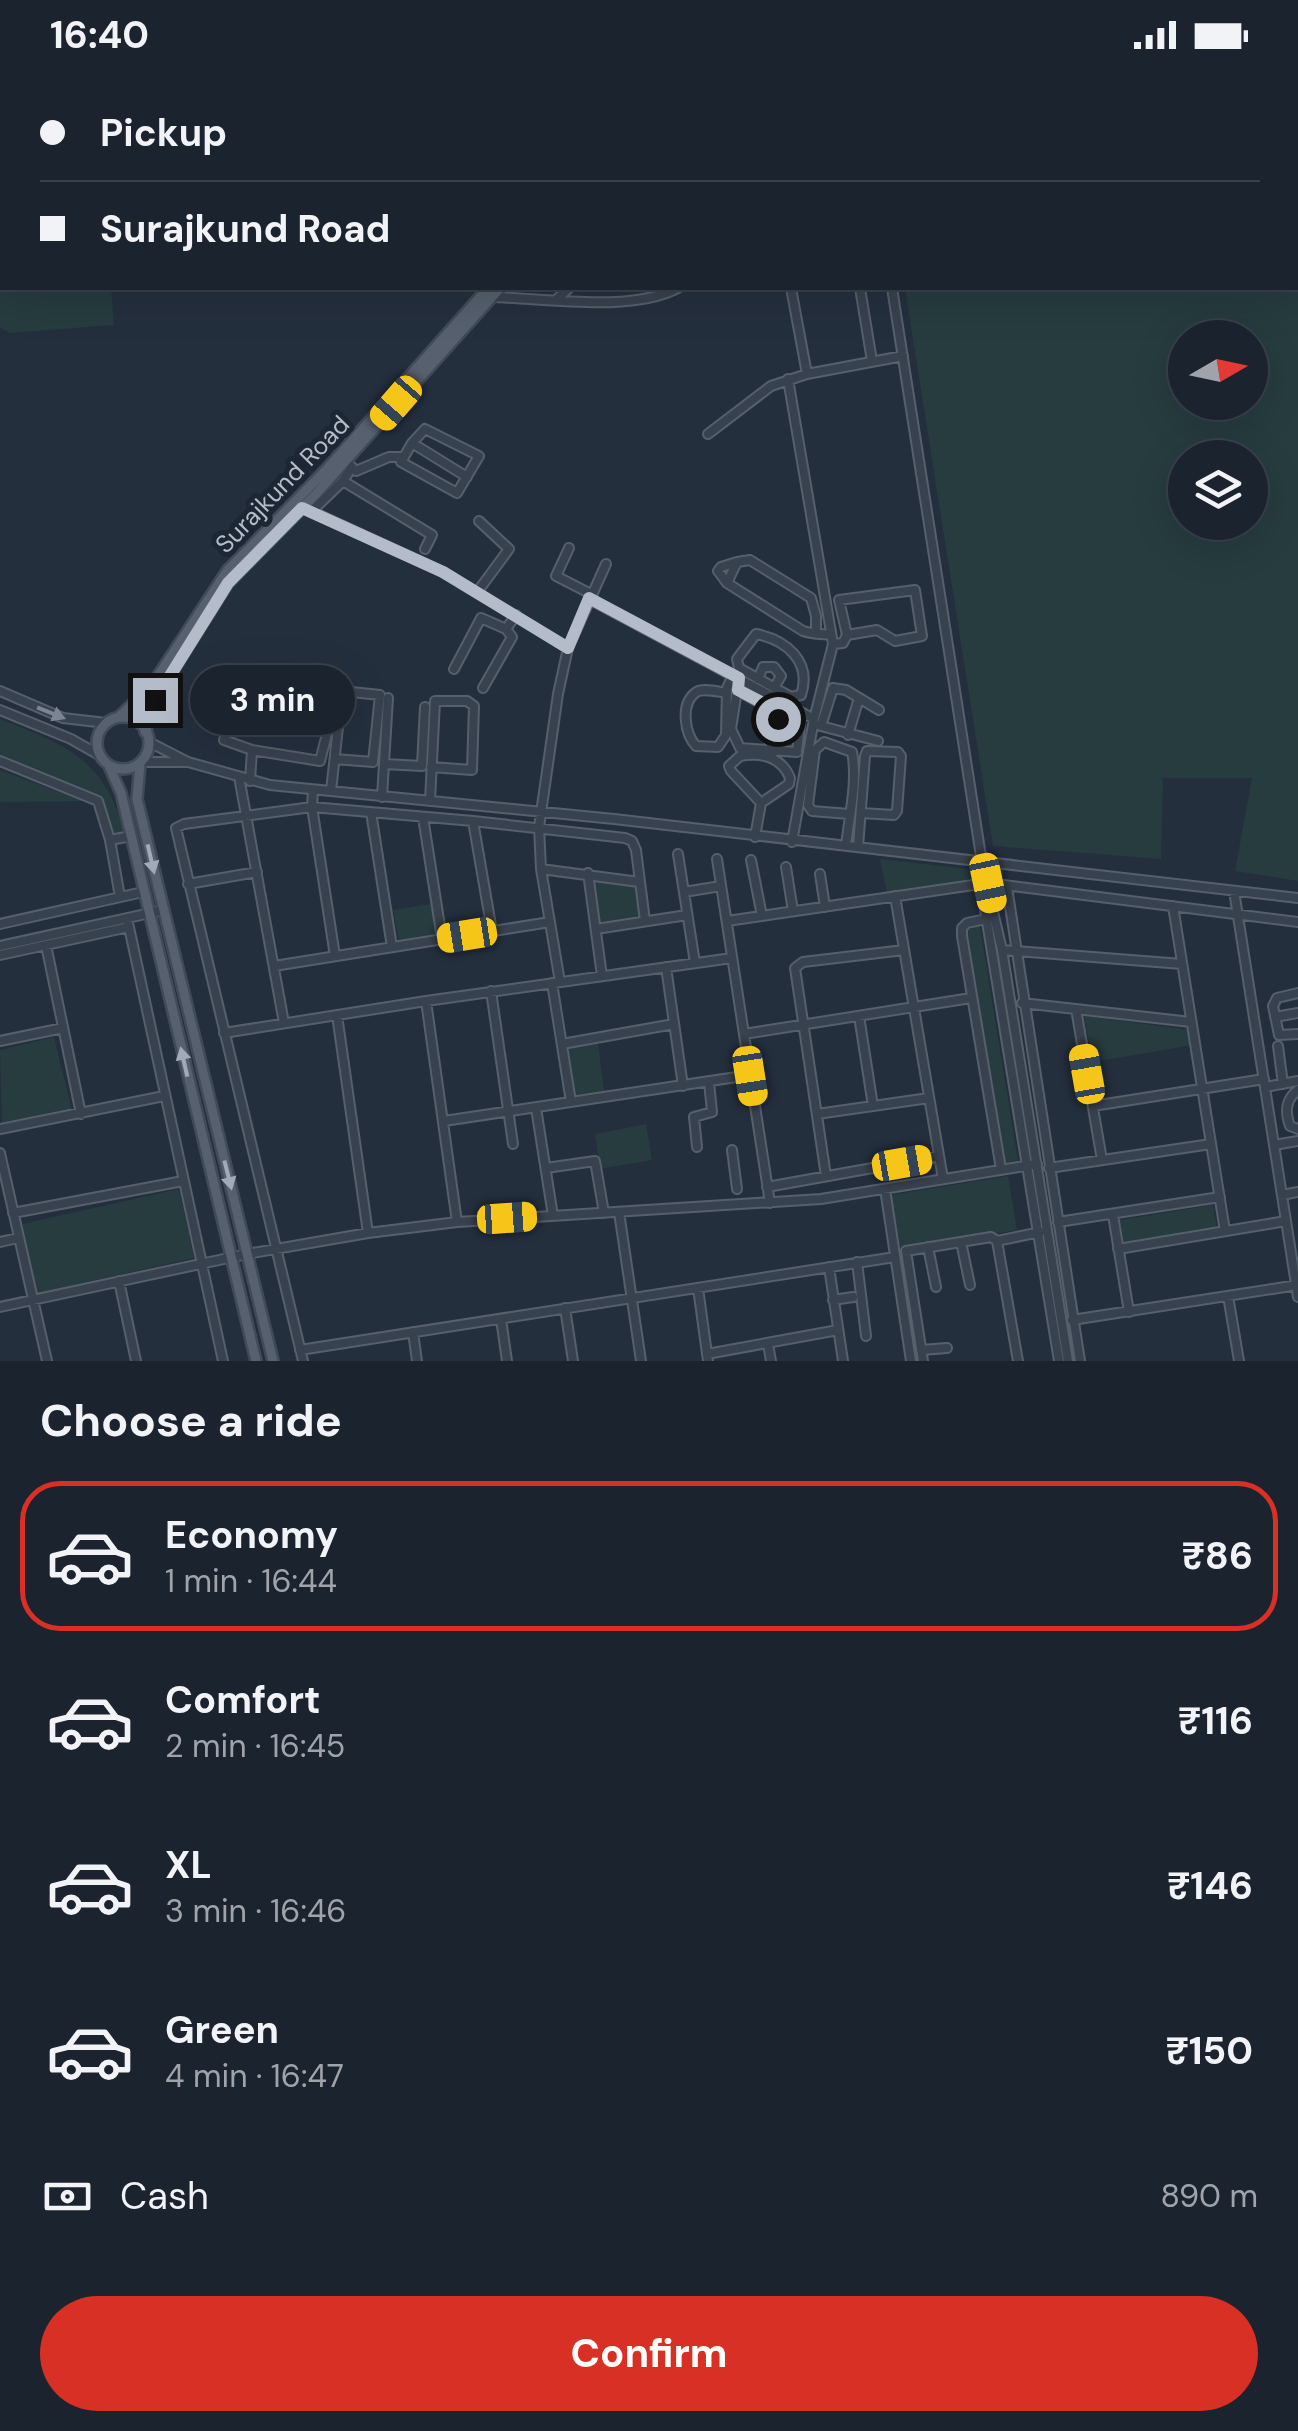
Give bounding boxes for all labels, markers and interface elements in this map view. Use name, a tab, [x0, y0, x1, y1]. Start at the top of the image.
text: 16:40	[50, 10, 149, 60]
text: Pickup	[100, 108, 227, 158]
text: Surajkund Road	[100, 204, 390, 254]
north arrow	[1168, 320, 1268, 420]
map controls	[1168, 320, 1268, 540]
car	[365, 371, 427, 435]
street label: Surajkund Road	[208, 408, 357, 560]
button: layers	[1168, 440, 1268, 540]
callout: 3 min	[190, 665, 355, 735]
route end	[133, 678, 178, 723]
text: 3 min	[230, 679, 315, 721]
route start	[756, 697, 801, 742]
one-way arrow	[37, 705, 67, 721]
one-way arrow	[144, 844, 160, 875]
car	[967, 851, 1009, 915]
car	[435, 915, 499, 955]
car	[1067, 1042, 1107, 1106]
car	[730, 1044, 770, 1108]
one-way arrow	[176, 1046, 191, 1077]
car	[870, 1143, 934, 1183]
one-way arrow	[220, 1160, 236, 1191]
car	[476, 1201, 538, 1235]
text: Choose a ride	[40, 1391, 342, 1450]
text: Economy	[165, 1510, 338, 1560]
icon: car	[45, 1511, 135, 1601]
text: ₹86	[1181, 1531, 1253, 1581]
text: 1 min · 16:44	[165, 1560, 337, 1602]
text: Comfort	[165, 1675, 321, 1725]
icon: car	[45, 1676, 135, 1766]
text: ₹116	[1178, 1696, 1253, 1746]
text: 2 min · 16:45	[165, 1725, 345, 1767]
text: XL	[165, 1840, 212, 1890]
icon: car	[45, 1841, 135, 1931]
text: ₹146	[1167, 1861, 1253, 1911]
text: 3 min · 16:46	[165, 1890, 346, 1932]
text: Green	[165, 2005, 279, 2055]
icon: car	[45, 2006, 135, 2096]
text: ₹150	[1165, 2026, 1253, 2076]
text: 4 min · 16:47	[165, 2055, 344, 2097]
icon: cash	[40, 2169, 95, 2224]
text: Cash	[120, 2171, 209, 2221]
text: 890 m	[1160, 2175, 1258, 2217]
button: Confirm	[40, 2296, 1258, 2411]

